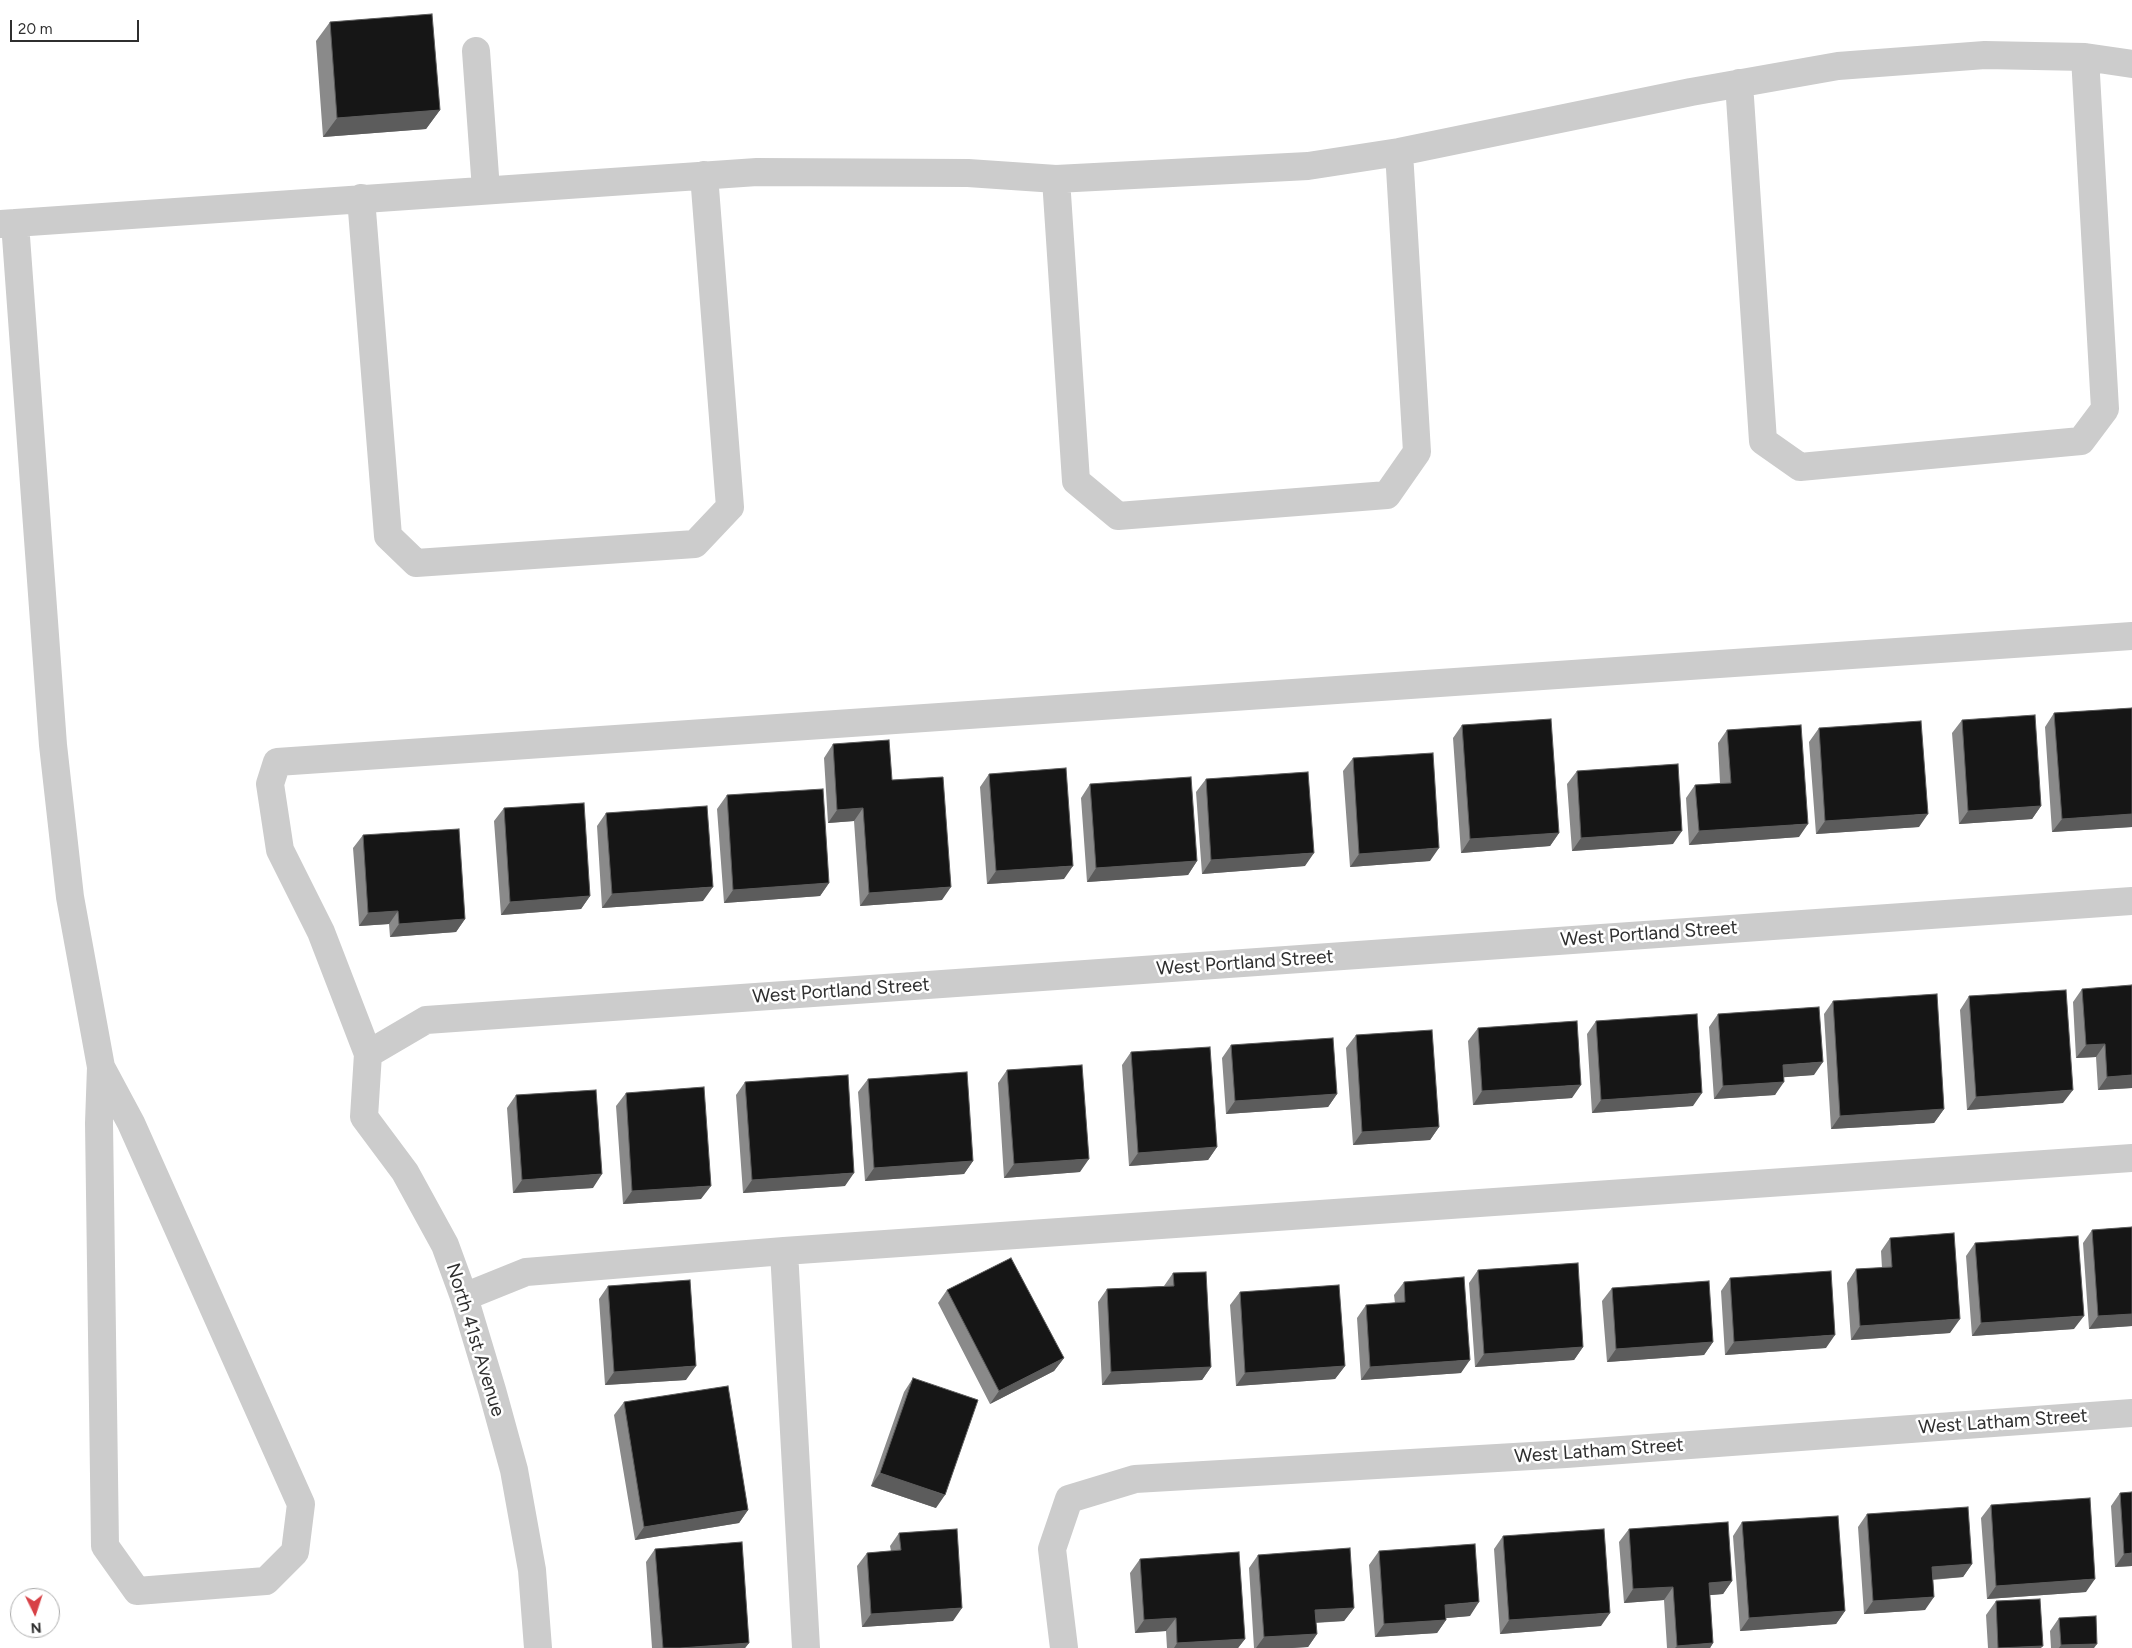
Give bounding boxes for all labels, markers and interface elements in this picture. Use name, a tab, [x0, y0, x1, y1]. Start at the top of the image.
scale bar	[12, 10, 141, 42]
text: 20 m	[18, 20, 52, 38]
street label: West Portland Street	[1560, 916, 1738, 952]
street label: West Portland Street	[1156, 945, 1334, 981]
street label: West Portland Street	[752, 973, 930, 1009]
street label: North 41st Avenue	[441, 1261, 509, 1419]
street label: West Latham Street	[1918, 1405, 2088, 1439]
street label: West Latham Street	[1514, 1434, 1684, 1468]
north arrow	[10, 1588, 60, 1638]
text: N	[30, 1619, 42, 1636]

